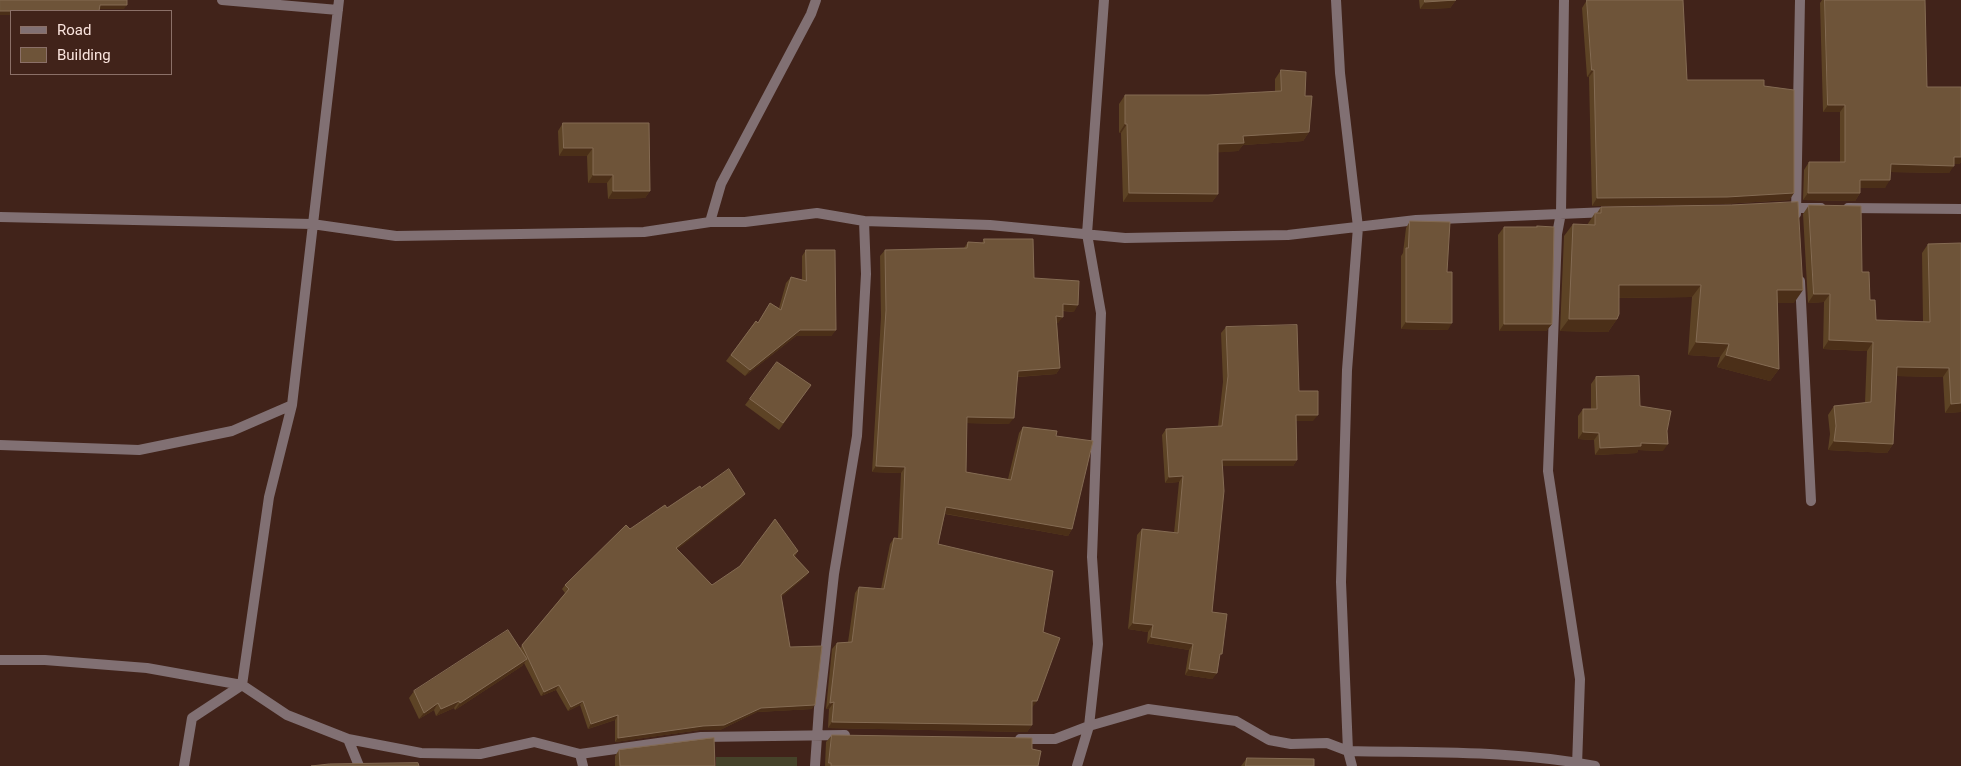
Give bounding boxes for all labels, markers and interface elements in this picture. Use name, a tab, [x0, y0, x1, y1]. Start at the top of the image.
legend	[10, 10, 172, 75]
text: Road	[57, 21, 91, 39]
text: Building	[57, 46, 111, 64]

